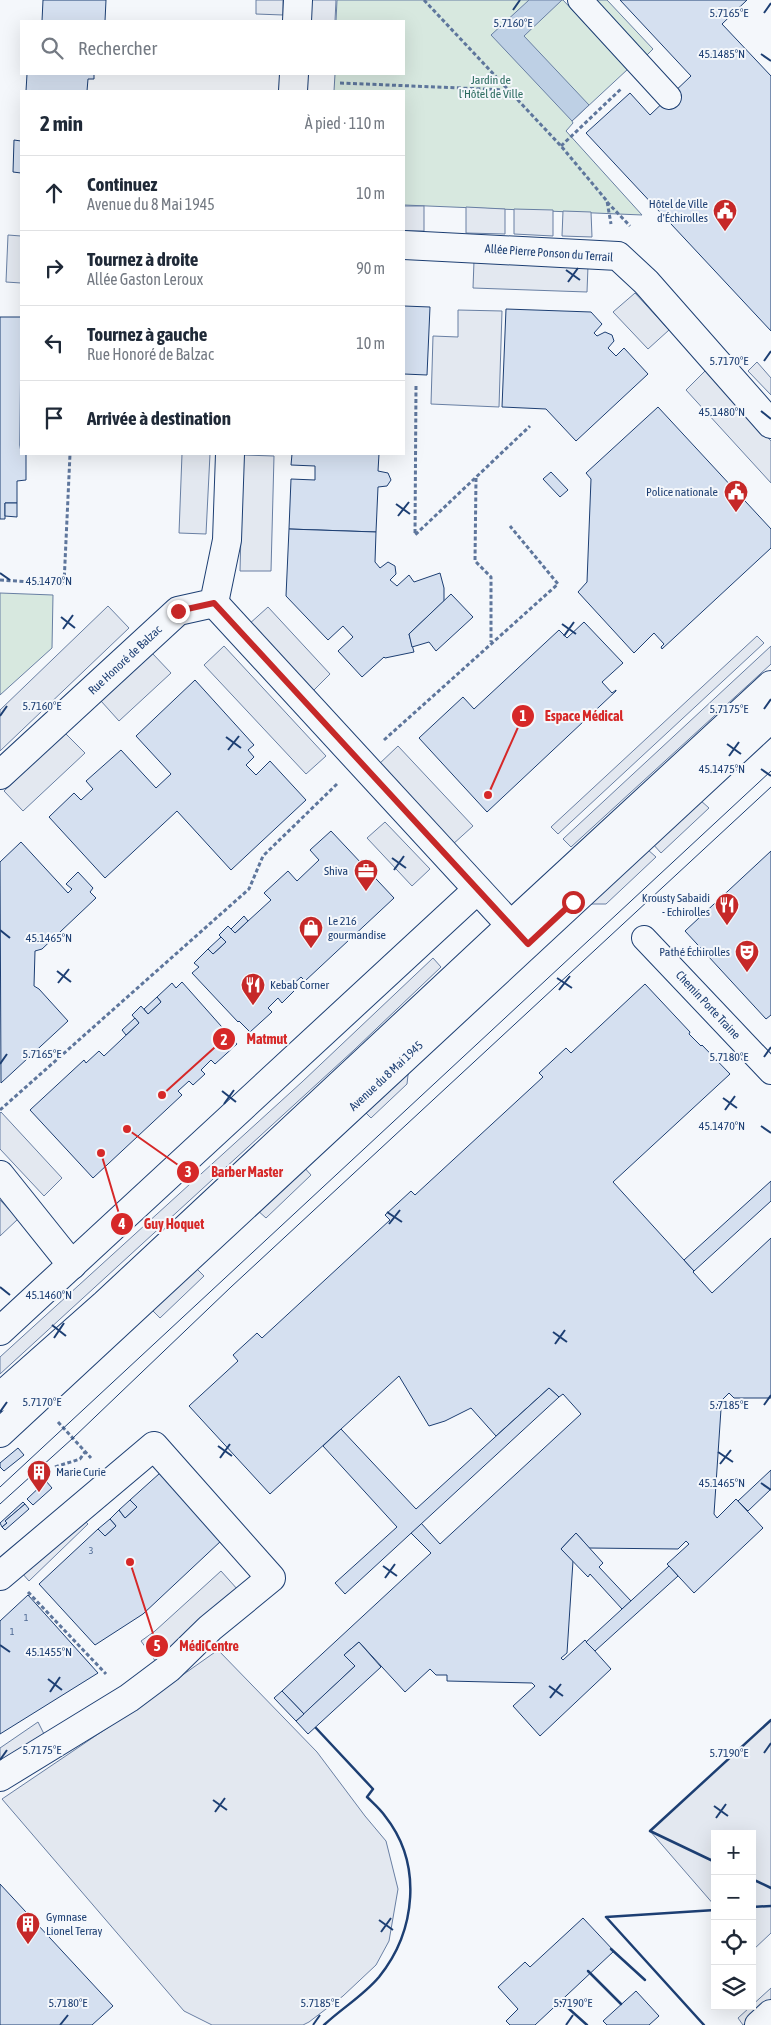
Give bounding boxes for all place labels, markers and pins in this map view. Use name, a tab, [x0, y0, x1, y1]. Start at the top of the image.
place label: Hôtel de Ville d'Échirolles	[649, 197, 708, 225]
public building icon: Hôtel de Ville d'Échirolles	[712, 198, 738, 232]
public building icon: Police nationale	[723, 479, 749, 513]
place label: Police nationale	[646, 485, 718, 499]
callout: Espace Médical	[510, 702, 634, 731]
office icon: Shiva	[353, 858, 379, 892]
place label: Shiva	[324, 864, 348, 878]
place label: Krousty Sabaidi - Echirolles	[642, 891, 710, 919]
restaurant icon: Krousty Sabaidi - Echirolles	[714, 892, 740, 926]
place label: Le 216 gourmandise	[328, 914, 386, 942]
shop icon: Le 216 gourmandise	[298, 915, 324, 949]
theatre icon: Pathé Échirolles	[734, 939, 760, 973]
place label: Pathé Échirolles	[659, 945, 730, 959]
restaurant icon: Kebab Corner	[240, 972, 266, 1006]
place label: Kebab Corner	[270, 978, 330, 992]
callout: Matmut	[212, 1025, 298, 1054]
callout: Barber Master	[176, 1157, 292, 1186]
callout: Guy Hoquet	[109, 1209, 215, 1238]
building icon: Marie Curie	[26, 1459, 52, 1493]
place label: Marie Curie	[56, 1465, 106, 1479]
callout: MédiCentre	[144, 1631, 249, 1660]
place label: Gymnase Lionel Terray	[46, 1910, 103, 1938]
building icon: Gymnase Lionel Terray	[15, 1911, 41, 1945]

